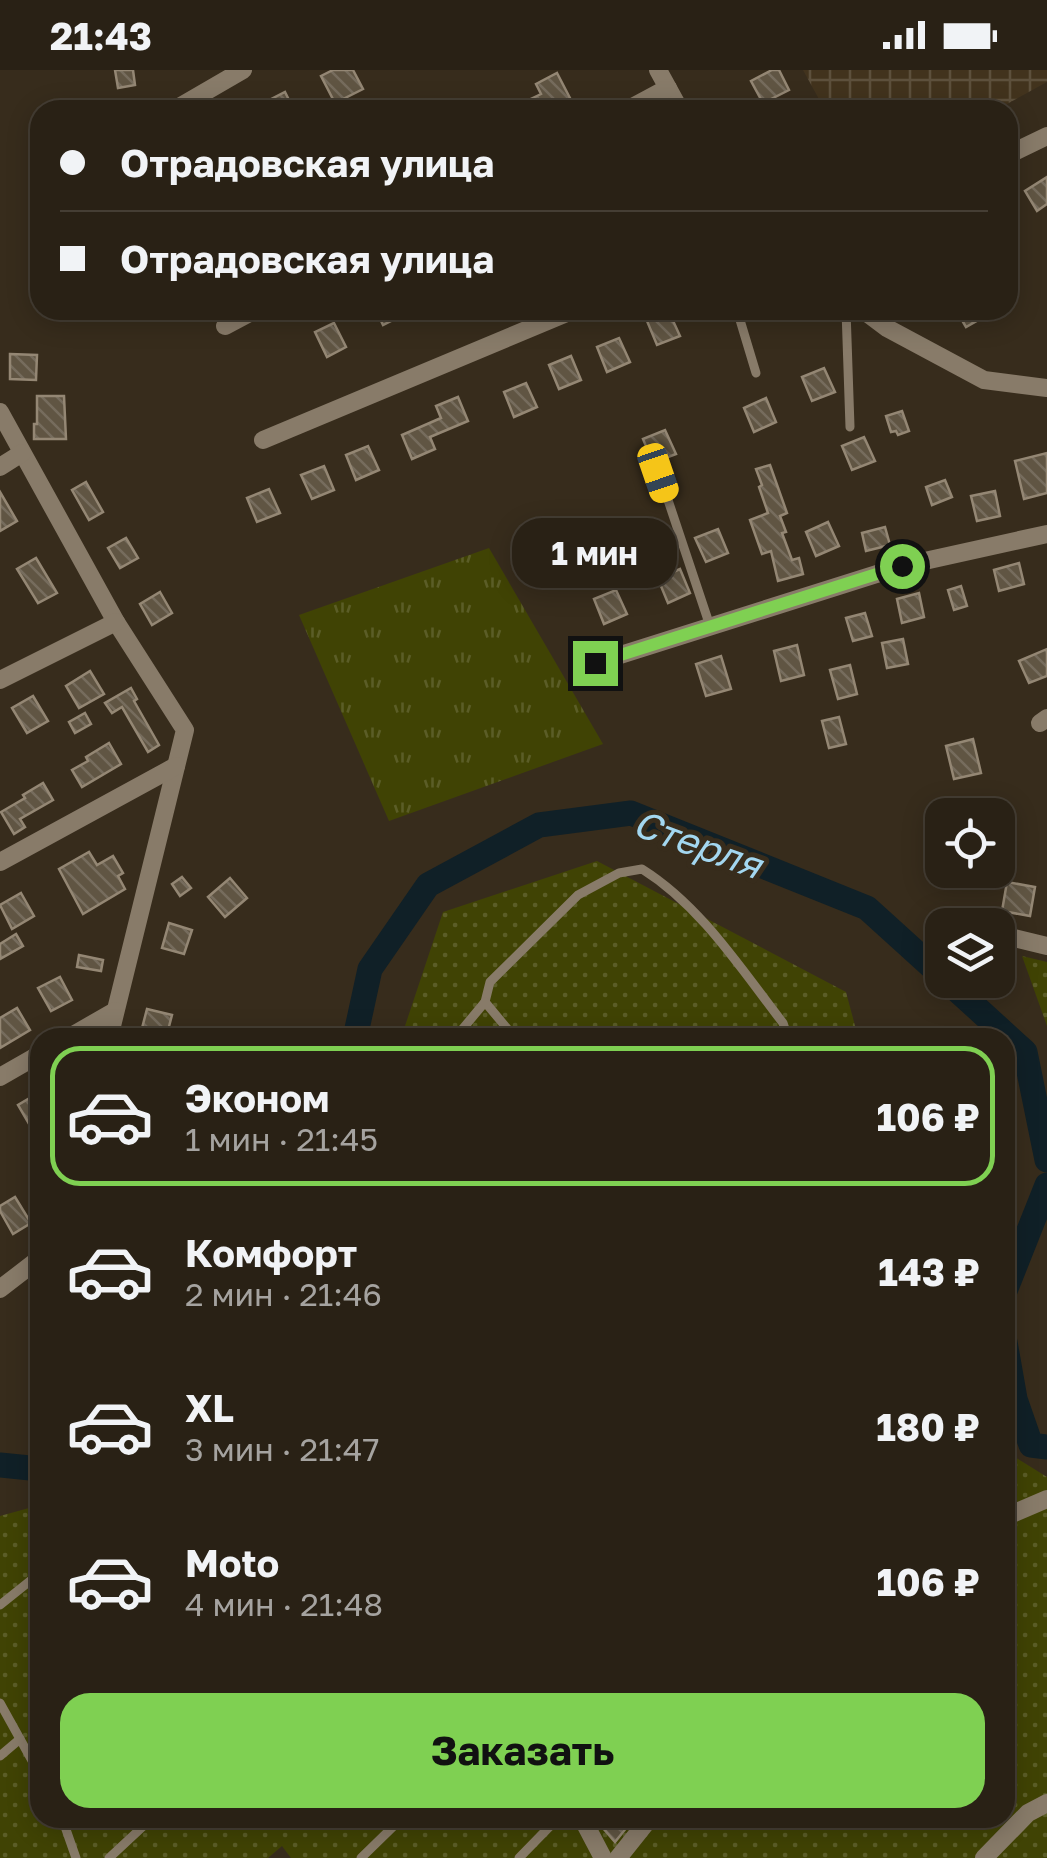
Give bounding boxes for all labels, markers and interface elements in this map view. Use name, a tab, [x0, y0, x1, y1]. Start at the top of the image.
text: 21:43	[50, 13, 152, 58]
text: Отрадовская улица	[120, 140, 494, 185]
text: Отрадовская улица	[120, 236, 494, 281]
car	[634, 440, 682, 506]
callout: 1 мин	[512, 518, 678, 588]
text: 1 мин	[551, 534, 638, 572]
route start	[880, 544, 925, 589]
route end	[573, 641, 618, 686]
map controls	[925, 798, 1015, 998]
button: locate	[925, 798, 1015, 888]
water label: Стерля	[628, 799, 770, 888]
button: layers	[925, 908, 1015, 998]
icon: car	[65, 1071, 155, 1161]
text: Эконом	[185, 1075, 329, 1120]
text: 106 ₽	[876, 1094, 980, 1139]
text: 1 мин · 21:45	[185, 1120, 378, 1158]
icon: car	[65, 1226, 155, 1316]
text: Комфорт	[185, 1230, 357, 1275]
text: 143 ₽	[878, 1249, 980, 1294]
text: 2 мин · 21:46	[185, 1275, 382, 1313]
icon: car	[65, 1381, 155, 1471]
text: XL	[185, 1385, 234, 1430]
text: 180 ₽	[876, 1404, 980, 1449]
text: 3 мин · 21:47	[185, 1430, 380, 1468]
icon: car	[65, 1536, 155, 1626]
text: Moto	[185, 1540, 279, 1585]
text: 106 ₽	[876, 1559, 980, 1604]
text: 4 мин · 21:48	[185, 1585, 383, 1623]
button: Заказать	[60, 1693, 985, 1808]

